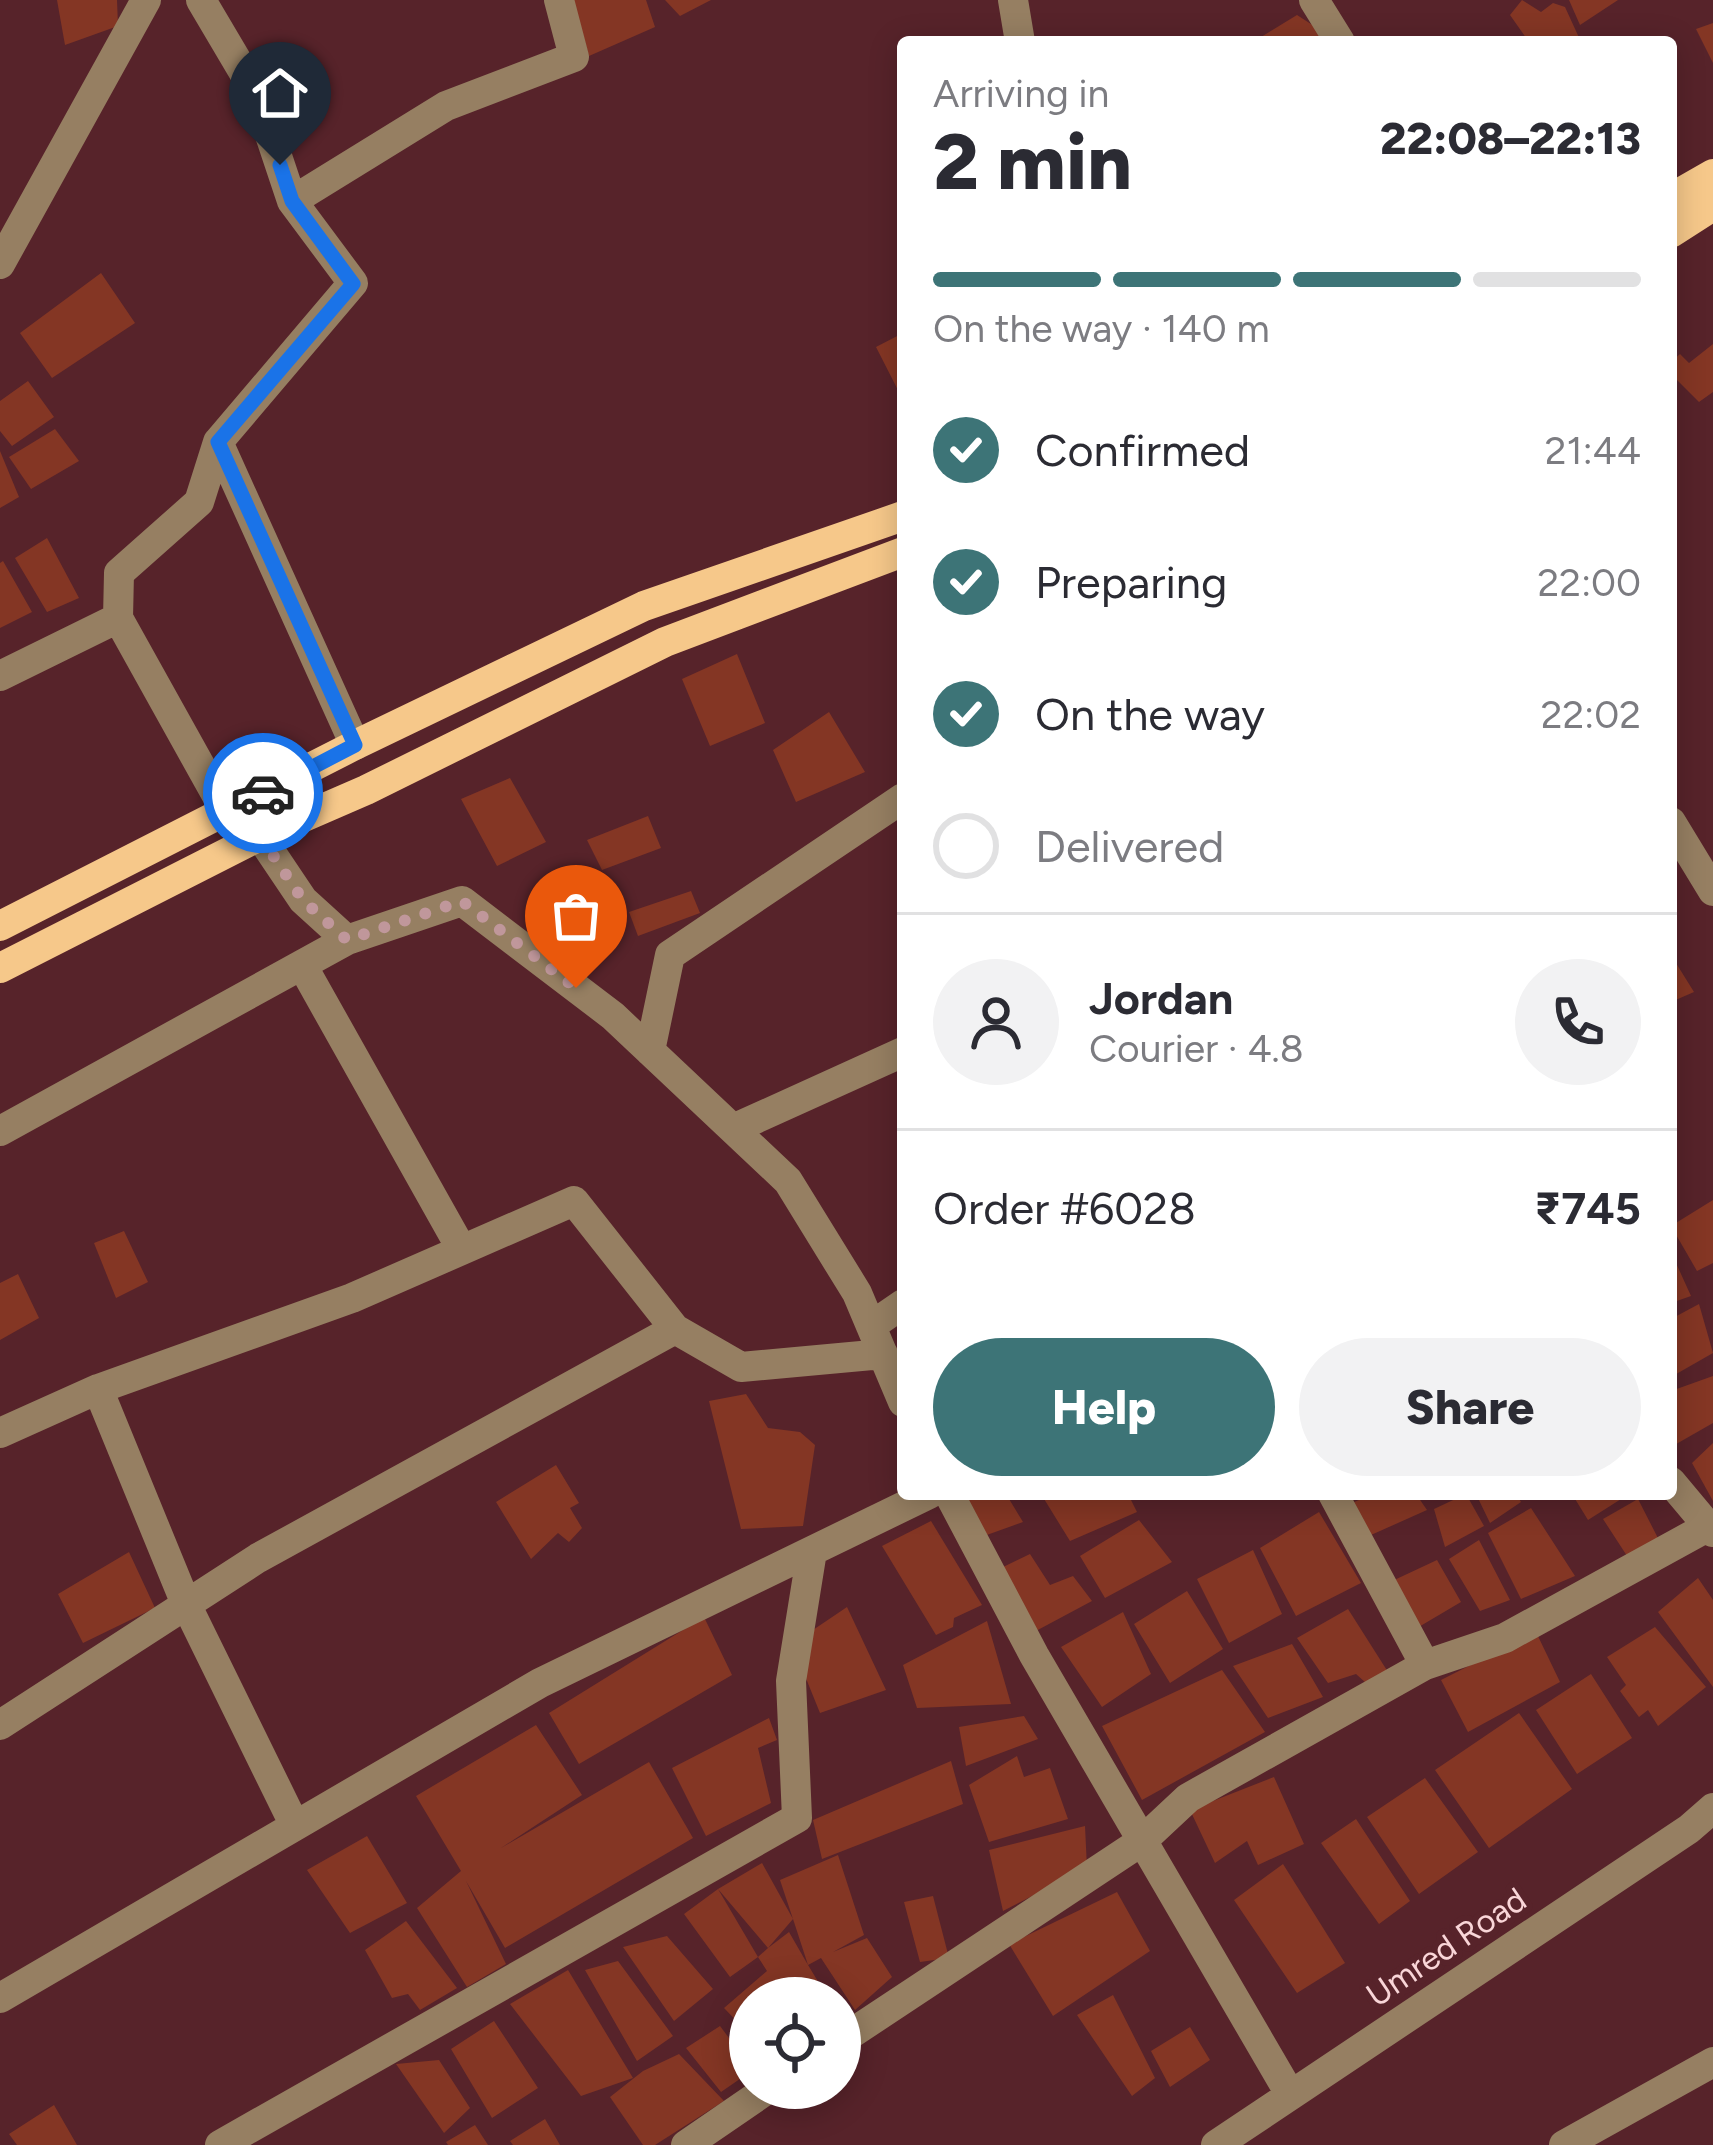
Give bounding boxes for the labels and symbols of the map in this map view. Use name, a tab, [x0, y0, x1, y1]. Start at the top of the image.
pin	[229, 42, 331, 165]
courier	[203, 733, 323, 853]
pin	[525, 865, 627, 988]
street label: Umred Road	[1359, 1879, 1533, 2015]

